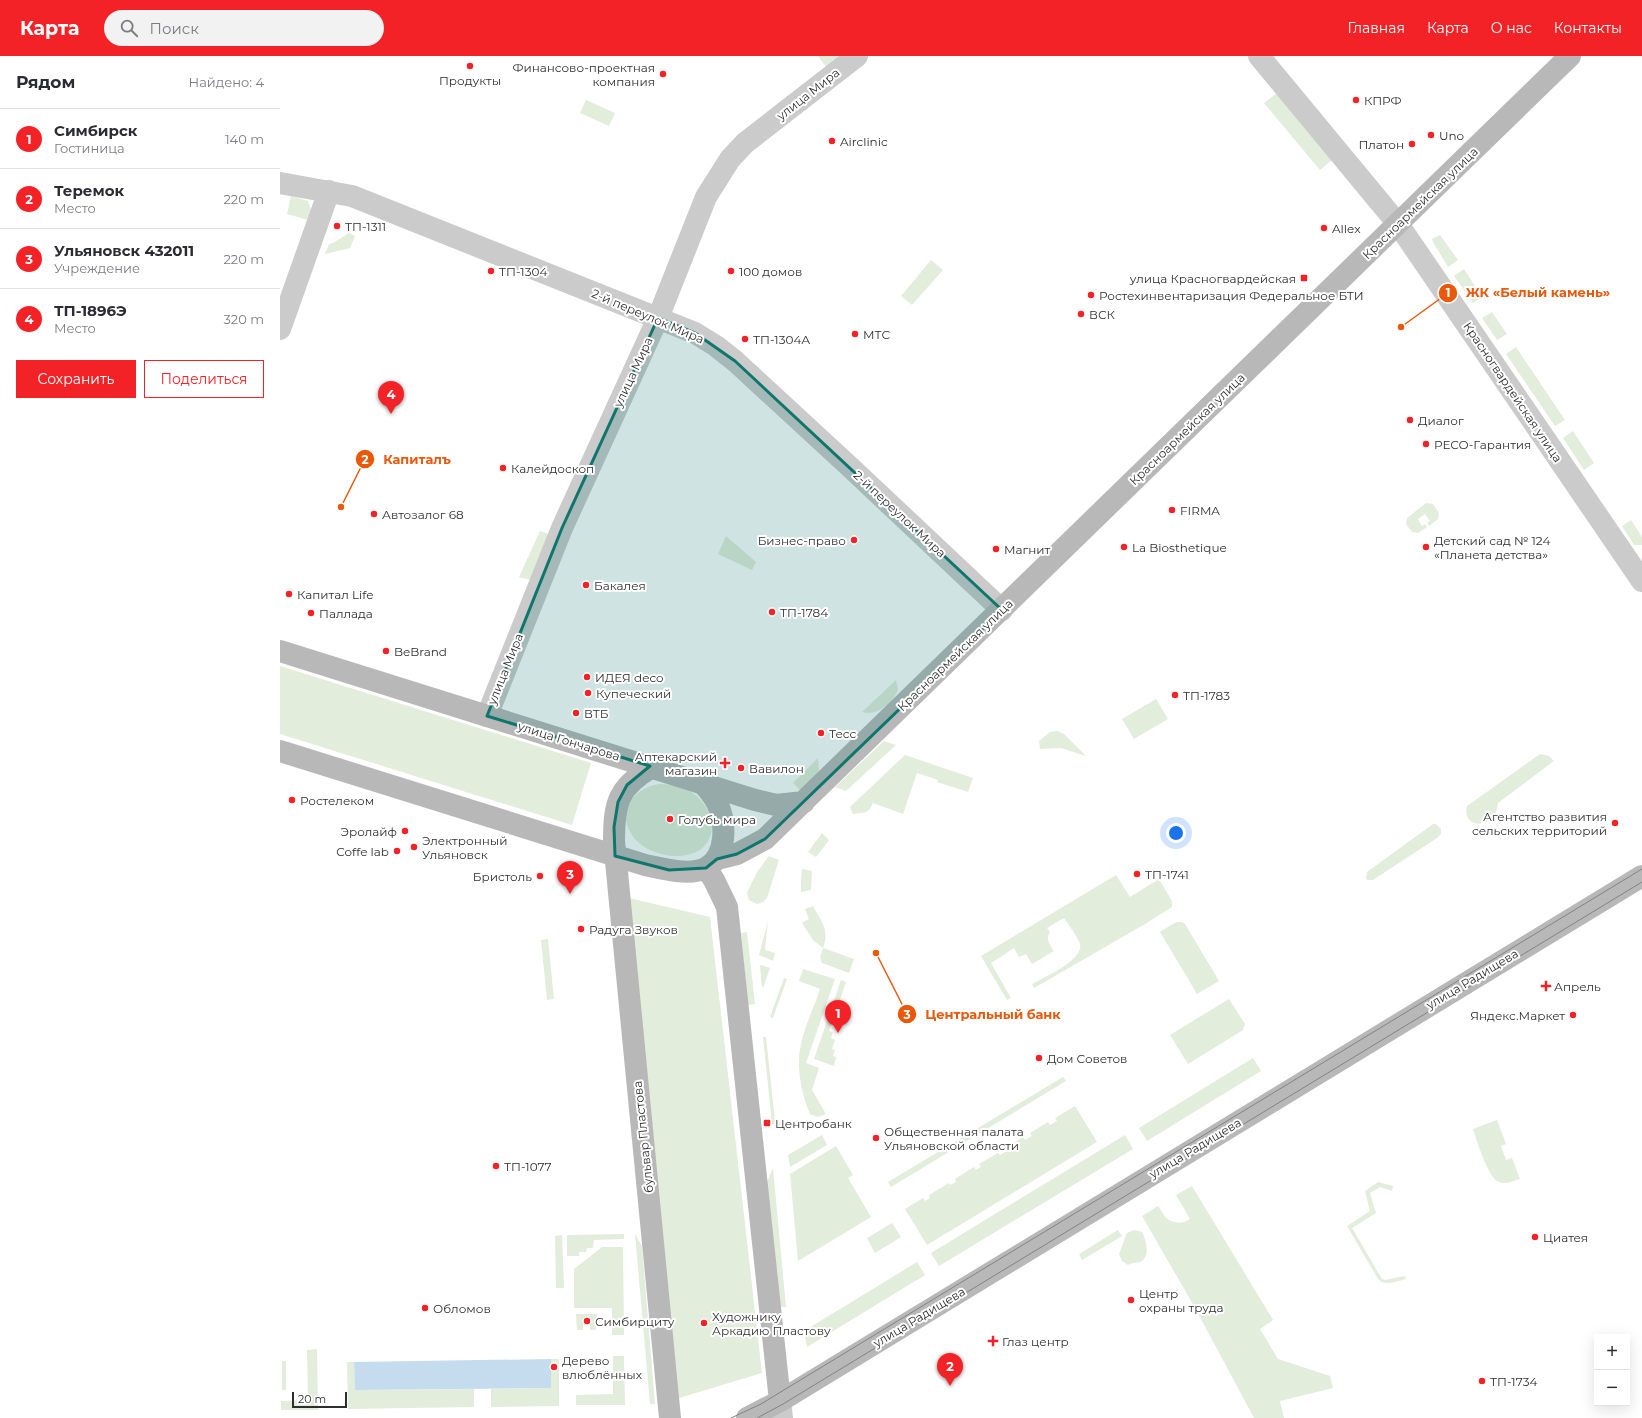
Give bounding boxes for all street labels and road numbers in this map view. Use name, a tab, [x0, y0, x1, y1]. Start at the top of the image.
street label: улица Мира	[773, 65, 842, 124]
street label: Красноармейская улица	[1359, 144, 1481, 262]
street label: 2-й переулок Мира	[590, 286, 706, 346]
street label: Красногвардейская улица	[1460, 319, 1566, 465]
street label: улица Мира	[610, 335, 656, 410]
street label: Красноармейская улица	[1126, 370, 1248, 488]
street label: 2-й переулок Мира	[851, 467, 949, 561]
street label: Красноармейская улица	[894, 596, 1016, 714]
street label: улица Мира	[484, 631, 526, 708]
street label: улица Гончарова	[515, 718, 622, 764]
street label: улица Радищева	[1422, 946, 1521, 1013]
street label: бульвар Пластова	[630, 1080, 656, 1194]
street label: улица Радищева	[1145, 1115, 1244, 1182]
street label: улица Радищева	[869, 1284, 968, 1351]

